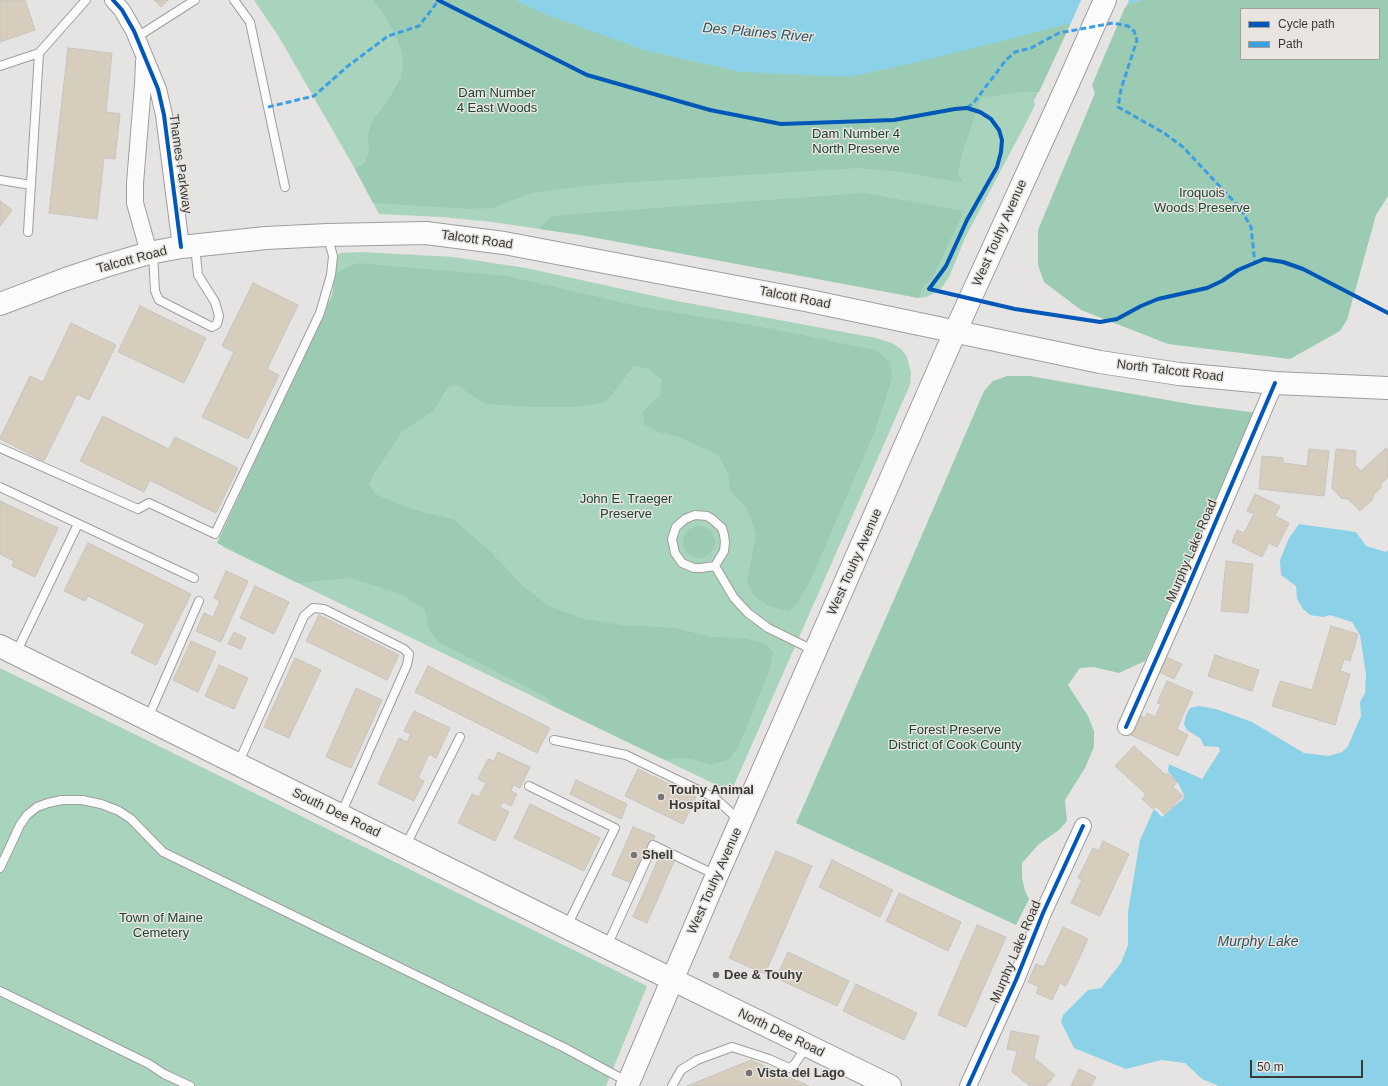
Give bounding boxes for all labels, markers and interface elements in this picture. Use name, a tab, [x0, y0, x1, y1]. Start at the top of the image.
legend	[1240, 8, 1380, 60]
text: Cycle path	[1278, 17, 1335, 31]
water label: Des Plaines River	[702, 20, 814, 46]
text: Path	[1278, 37, 1303, 51]
park label: Dam Number 4 East Woods	[457, 85, 537, 116]
street label: Thames Parkway	[165, 113, 195, 215]
park label: Dam Number 4 North Preserve	[812, 126, 900, 157]
street label: West Touhy Avenue	[969, 177, 1031, 289]
park label: Iroquois Woods Preserve	[1154, 185, 1250, 216]
street label: Talcott Road	[440, 227, 514, 253]
street label: Talcott Road	[95, 243, 169, 277]
street label: Talcott Road	[758, 283, 832, 313]
street label: North Talcott Road	[1116, 357, 1224, 385]
park label: John E. Traeger Preserve	[580, 491, 672, 522]
street label: Murphy Lake Road	[1163, 497, 1221, 605]
street label: West Touhy Avenue	[824, 506, 886, 618]
park label: Forest Preserve District of Cook County	[889, 722, 1021, 753]
place label: Touhy Animal Hospital	[669, 782, 754, 813]
street label: South Dee Road	[289, 785, 383, 841]
marker: Touhy Animal Hospital	[656, 792, 666, 802]
street label: West Touhy Avenue	[684, 825, 746, 937]
place label: Shell	[642, 847, 673, 863]
marker: Shell	[629, 850, 639, 860]
street label: Murphy Lake Road	[987, 898, 1045, 1006]
park label: Town of Maine Cemetery	[119, 910, 203, 941]
water label: Murphy Lake	[1218, 934, 1298, 950]
place label: Dee & Touhy	[724, 967, 802, 983]
marker: Dee & Touhy	[711, 970, 721, 980]
street label: North Dee Road	[735, 1005, 827, 1061]
scale bar	[1252, 1052, 1365, 1078]
text: 50 m	[1257, 1060, 1284, 1074]
place label: Vista del Lago	[757, 1065, 845, 1081]
marker: Vista del Lago	[744, 1068, 754, 1078]

